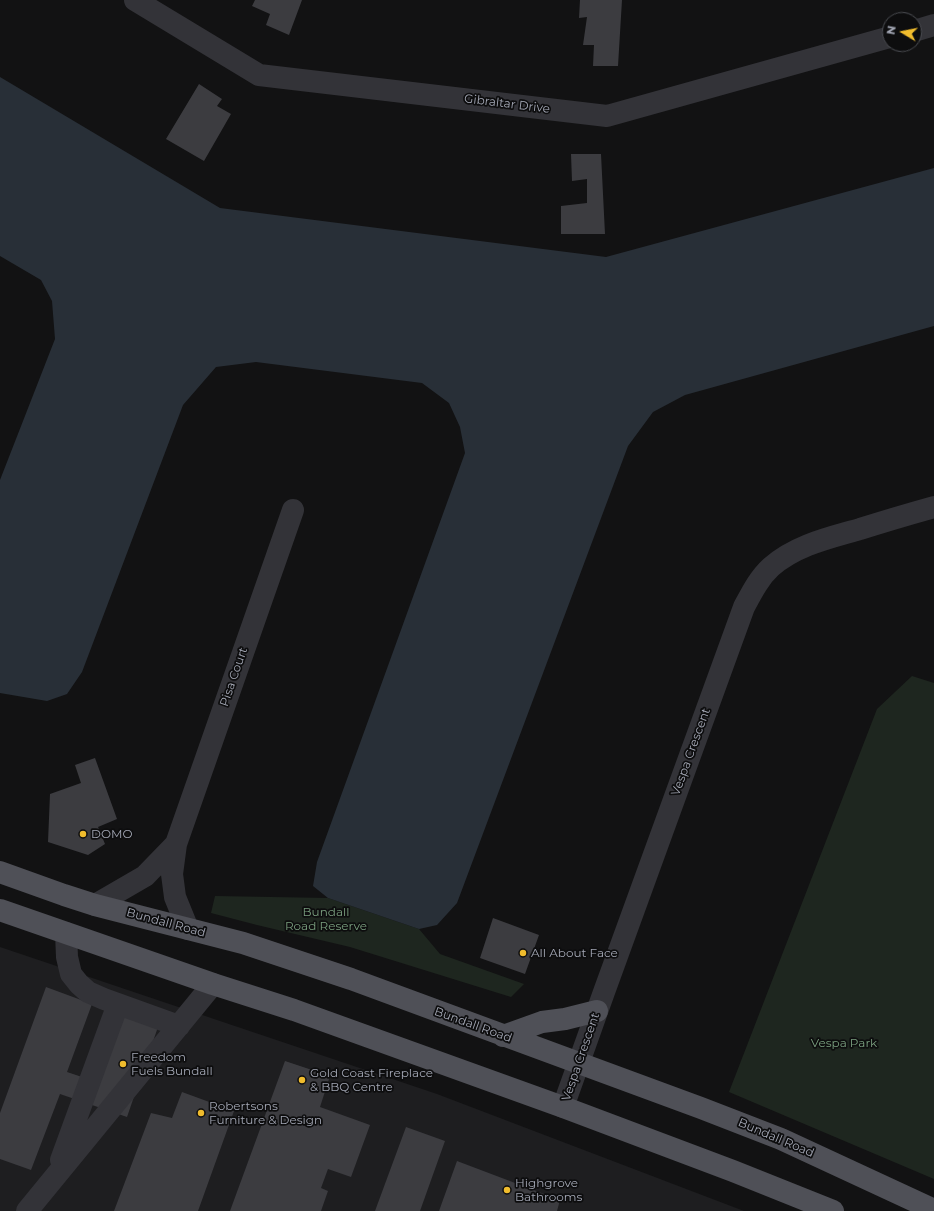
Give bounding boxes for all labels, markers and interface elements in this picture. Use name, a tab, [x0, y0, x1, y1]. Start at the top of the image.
north arrow	[882, 12, 922, 52]
text: N	[884, 25, 899, 36]
street label: Gibraltar Drive	[463, 92, 551, 116]
street label: Pisa Court	[217, 646, 251, 708]
street label: Vespa Crescent	[668, 706, 714, 798]
place label: DOMO	[91, 827, 133, 841]
marker: DOMO	[78, 829, 88, 839]
park label: Bundall Road Reserve	[285, 905, 367, 933]
street label: Bundall Road	[125, 906, 207, 940]
place label: All About Face	[531, 946, 618, 960]
marker: All About Face	[518, 948, 528, 958]
street label: Bundall Road	[432, 1004, 514, 1046]
street label: Vespa Crescent	[559, 1011, 603, 1103]
park label: Vespa Park	[811, 1036, 877, 1050]
place label: Freedom Fuels Bundall	[131, 1050, 213, 1078]
marker: Freedom Fuels Bundall	[118, 1059, 128, 1069]
place label: Gold Coast Fireplace & BBQ Centre	[310, 1066, 433, 1094]
marker: Gold Coast Fireplace & BBQ Centre	[297, 1075, 307, 1085]
place label: Robertsons Furniture & Design	[209, 1099, 322, 1127]
marker: Robertsons Furniture & Design	[196, 1108, 206, 1118]
street label: Bundall Road	[736, 1115, 816, 1161]
place label: Highgrove Bathrooms	[515, 1176, 582, 1204]
marker: Highgrove Bathrooms	[502, 1185, 512, 1195]

